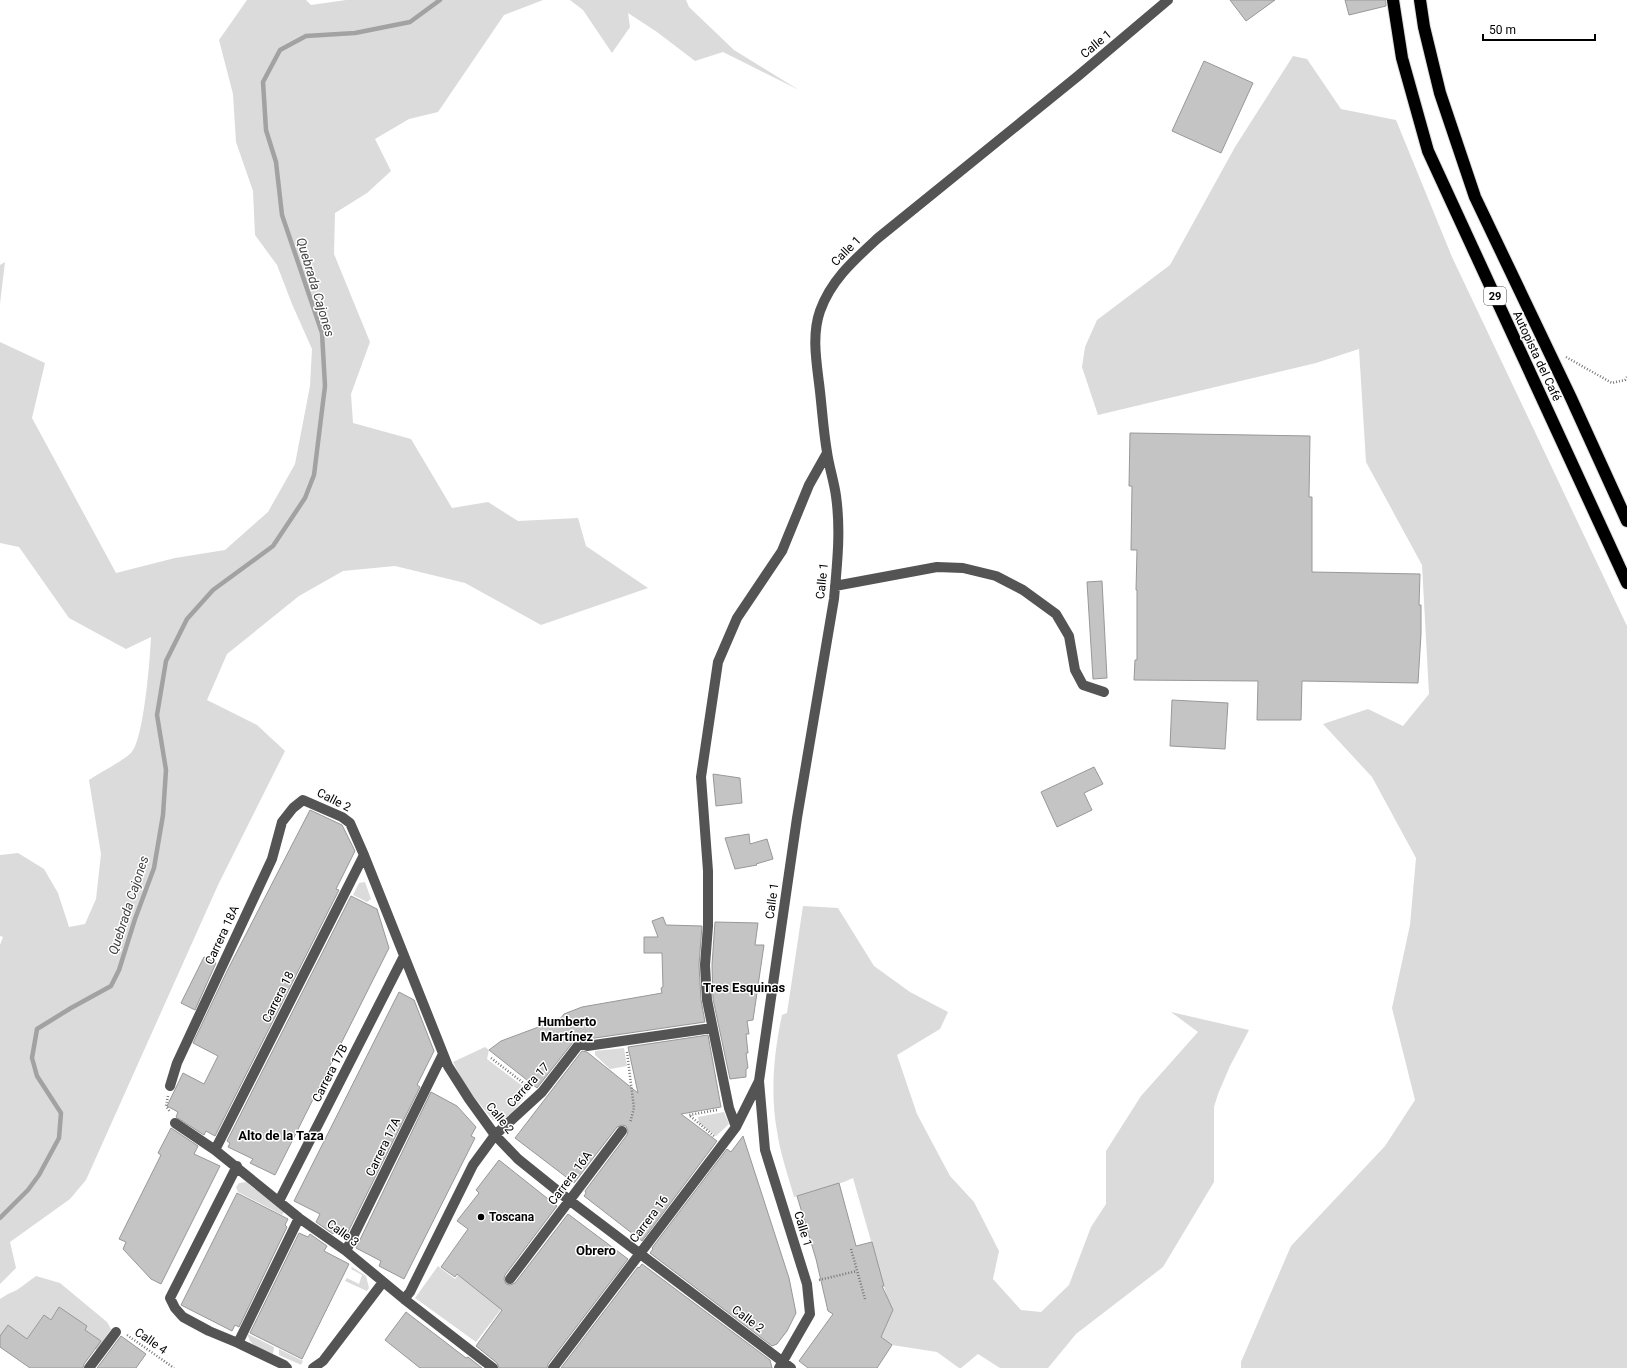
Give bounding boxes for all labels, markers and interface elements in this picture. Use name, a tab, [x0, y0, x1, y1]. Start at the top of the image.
scale bar	[1483, 16, 1595, 42]
text: 50 m	[1489, 23, 1516, 37]
street label: Calle 1	[1078, 27, 1114, 61]
street label: Calle 1	[828, 233, 864, 269]
water label: Quebrada Cajones	[293, 236, 338, 339]
road number: 29	[1484, 287, 1506, 305]
street label: Autopista del Café	[1510, 309, 1564, 403]
street label: Calle 1	[813, 562, 831, 600]
street label: Calle 2	[315, 786, 354, 815]
water label: Quebrada Cajones	[105, 853, 152, 956]
street label: Calle 1	[763, 882, 781, 920]
street label: Carrera 18A	[202, 903, 242, 967]
street label: Carrera 18	[259, 969, 297, 1025]
district label: Tres Esquinas	[703, 980, 785, 995]
district label: Humberto Martínez	[538, 1014, 596, 1044]
street label: Carrera 17B	[309, 1042, 351, 1104]
street label: Carrera 17	[504, 1060, 552, 1110]
street label: Calle 2	[483, 1100, 517, 1137]
street label: Carrera 17A	[363, 1115, 403, 1179]
district label: Alto de la Taza	[238, 1128, 324, 1143]
street label: Carrera 16A	[545, 1148, 595, 1208]
street label: Carrera 16	[627, 1192, 671, 1245]
place label: Toscana	[489, 1210, 535, 1224]
street label: Calle 1	[791, 1210, 815, 1248]
marker: Toscana	[476, 1212, 486, 1222]
street label: Calle 3	[324, 1217, 362, 1249]
district label: Obrero	[576, 1243, 616, 1258]
street label: Calle 2	[729, 1302, 767, 1336]
street label: Calle 4	[132, 1325, 170, 1357]

